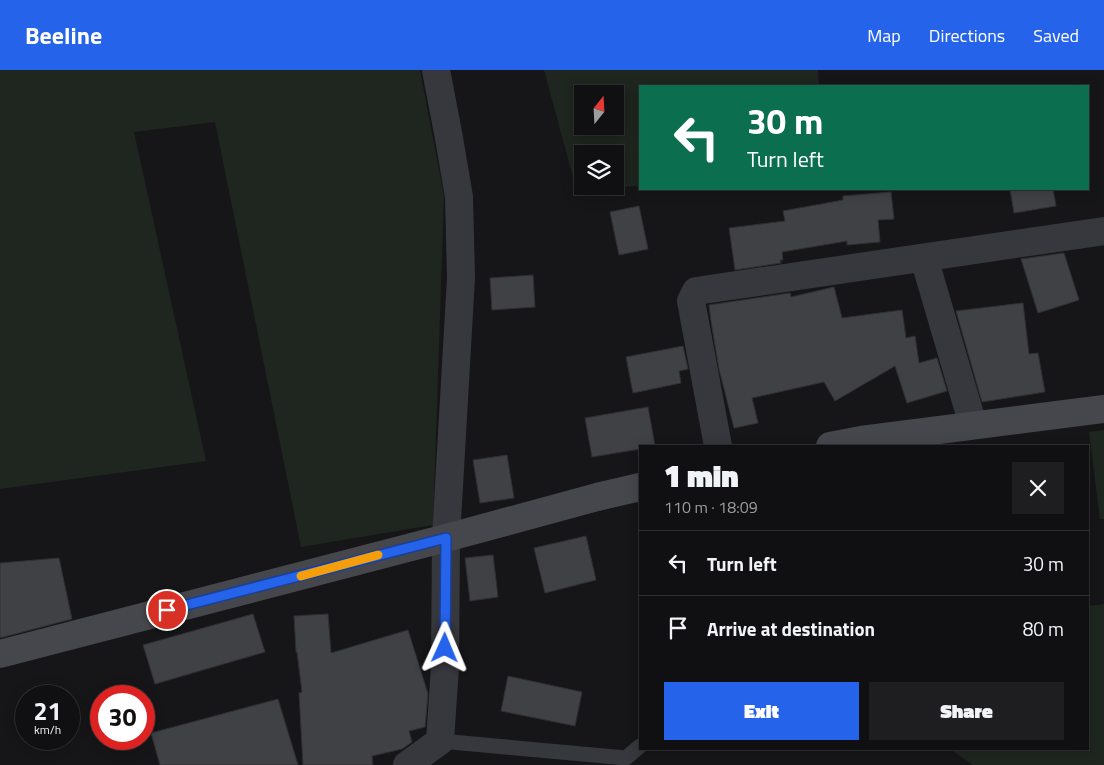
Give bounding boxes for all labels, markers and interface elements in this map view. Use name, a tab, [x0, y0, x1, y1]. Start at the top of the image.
text: Beeline	[25, 17, 102, 53]
text: Map	[867, 22, 901, 49]
text: Directions	[929, 22, 1005, 49]
text: Saved	[1033, 22, 1079, 49]
north arrow	[574, 85, 624, 135]
map controls	[574, 85, 624, 195]
text: 30 m	[747, 94, 823, 148]
icon: left	[664, 105, 729, 170]
text: Turn left	[747, 142, 824, 176]
button: layers	[574, 145, 624, 195]
text: 1 min	[664, 453, 739, 499]
button: close	[1012, 462, 1064, 514]
text: 110 m · 18:09	[664, 495, 758, 519]
icon: left	[664, 549, 692, 577]
text: Turn left	[707, 549, 777, 578]
text: 30 m	[1023, 549, 1064, 578]
pin	[146, 589, 188, 631]
icon: arrive	[153, 596, 181, 624]
icon: arrive	[664, 614, 692, 642]
text: Arrive at destination	[707, 614, 875, 643]
text: 80 m	[1023, 614, 1064, 643]
position arrow	[418, 621, 470, 673]
button: Exit	[664, 682, 859, 740]
button: Share	[869, 682, 1064, 740]
speed limit sign: 30	[90, 685, 155, 750]
text: 21	[33, 692, 62, 730]
text: km/h	[34, 720, 61, 739]

